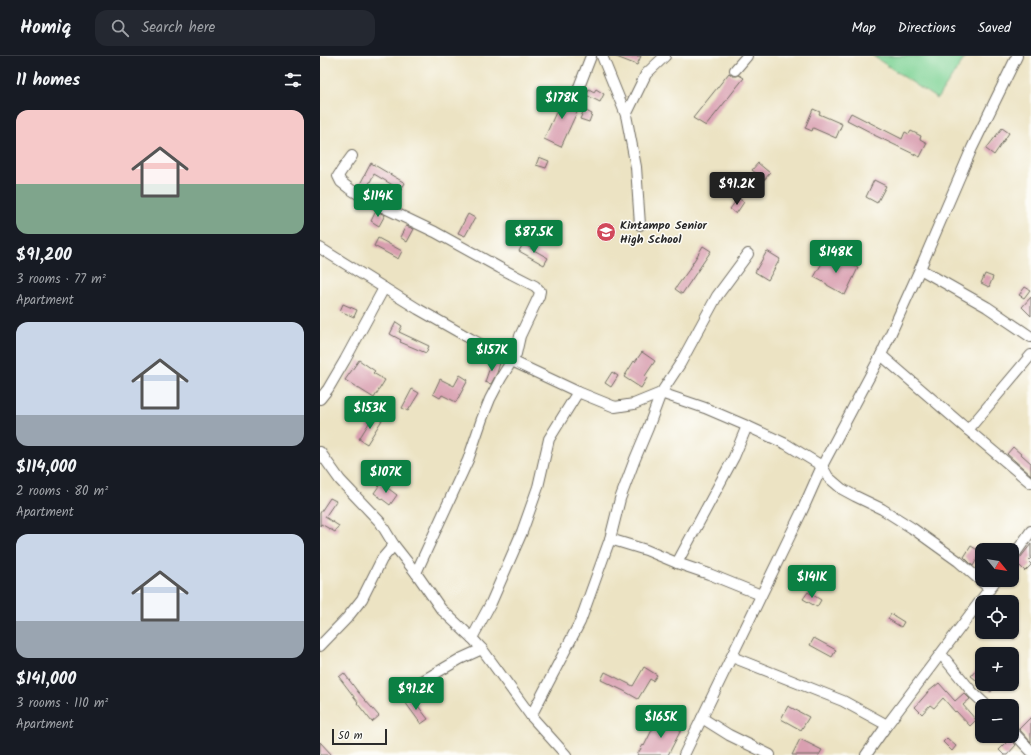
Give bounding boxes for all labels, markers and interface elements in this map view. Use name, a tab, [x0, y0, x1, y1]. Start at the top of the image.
search box	[95, 10, 375, 46]
text: Homiq	[20, 13, 71, 43]
text: Search here	[141, 16, 215, 40]
icon: search	[109, 17, 131, 39]
text: Map	[851, 17, 876, 39]
text: Directions	[898, 17, 956, 39]
text: Saved	[978, 17, 1011, 39]
text: 11 homes	[16, 67, 80, 94]
icon: filters	[282, 69, 304, 91]
pin: $178K	[534, 86, 590, 120]
text: $178K	[545, 88, 579, 109]
icon: home	[124, 136, 196, 208]
pin: $91.2K	[704, 172, 770, 206]
text: $91.2K	[719, 174, 755, 195]
pin: $114K	[350, 184, 406, 218]
text: $114K	[363, 186, 393, 207]
place label: Kintampo Senior High School	[620, 216, 708, 249]
pin: $87.5K	[501, 220, 567, 254]
school or university icon: Kintampo Senior High School	[595, 221, 617, 243]
text: $87.5K	[515, 222, 554, 243]
pin: $148K	[808, 240, 864, 274]
text: $91,200	[16, 242, 72, 269]
text: $148K	[819, 242, 853, 263]
text: 3 rooms · 77 m²	[16, 269, 106, 290]
text: Apartment	[16, 290, 74, 311]
pin: $157K	[464, 338, 520, 372]
text: $157K	[476, 340, 508, 361]
icon: home	[124, 348, 196, 420]
pin: $153K	[342, 396, 398, 430]
text: $153K	[353, 398, 387, 419]
text: $114,000	[16, 454, 76, 481]
pin: $107K	[358, 460, 414, 494]
text: $107K	[370, 462, 402, 483]
text: 2 rooms · 80 m²	[16, 481, 108, 502]
text: Apartment	[16, 502, 74, 523]
north arrow	[975, 543, 1019, 587]
map controls	[975, 543, 1019, 743]
icon: home	[124, 560, 196, 632]
pin: $141K	[784, 565, 840, 599]
text: $141K	[797, 567, 827, 588]
button: locate	[975, 595, 1019, 639]
button: +	[975, 647, 1019, 691]
text: $141,000	[16, 666, 76, 693]
pin: $91.2K	[383, 677, 449, 711]
text: $91.2K	[398, 679, 434, 700]
text: 3 rooms · 110 m²	[16, 693, 108, 714]
button: −	[975, 699, 1019, 743]
pin: $165K	[633, 705, 689, 739]
text: $165K	[644, 707, 678, 728]
text: Apartment	[16, 714, 74, 735]
scale bar	[332, 727, 387, 746]
text: 50 m	[338, 727, 363, 745]

